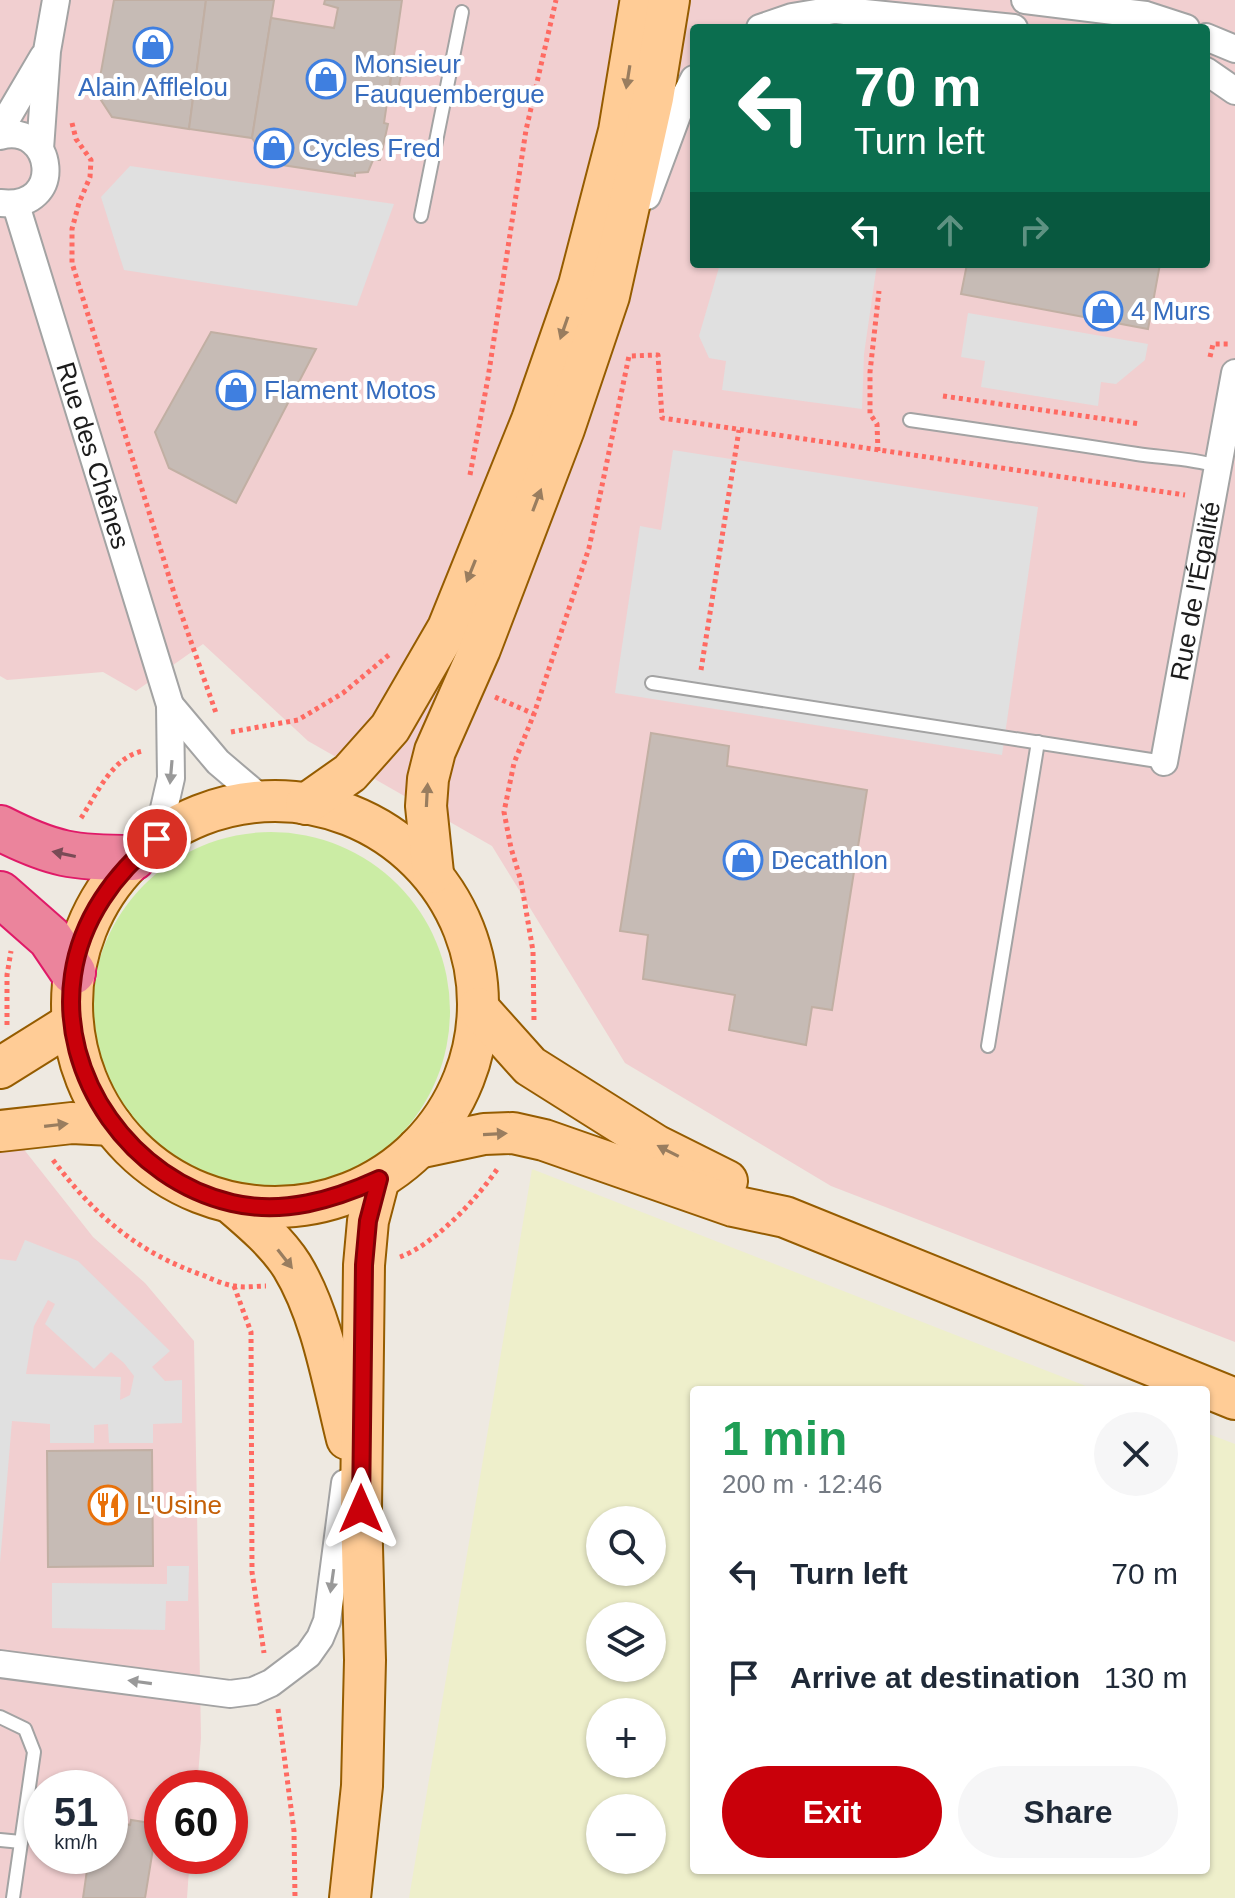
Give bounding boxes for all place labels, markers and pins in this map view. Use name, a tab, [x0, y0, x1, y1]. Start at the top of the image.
shop icon: Alain Afflelou	[132, 26, 174, 68]
place label: Monsieur Fauquembergue	[354, 49, 545, 109]
shop icon: Monsieur Fauquembergue	[305, 58, 347, 100]
place label: Alain Afflelou	[78, 72, 228, 102]
shop icon: Cycles Fred	[253, 127, 295, 169]
place label: Cycles Fred	[302, 133, 441, 163]
shop icon: 4 Murs	[1082, 290, 1124, 332]
place label: 4 Murs	[1131, 296, 1210, 326]
shop icon: Flament Motos	[215, 369, 257, 411]
place label: Flament Motos	[264, 375, 436, 405]
pin	[123, 805, 191, 873]
shop icon: Decathlon	[722, 839, 764, 881]
place label: Decathlon	[771, 845, 888, 875]
restaurant icon: L'Usine	[87, 1484, 129, 1526]
place label: L'Usine	[136, 1490, 222, 1520]

